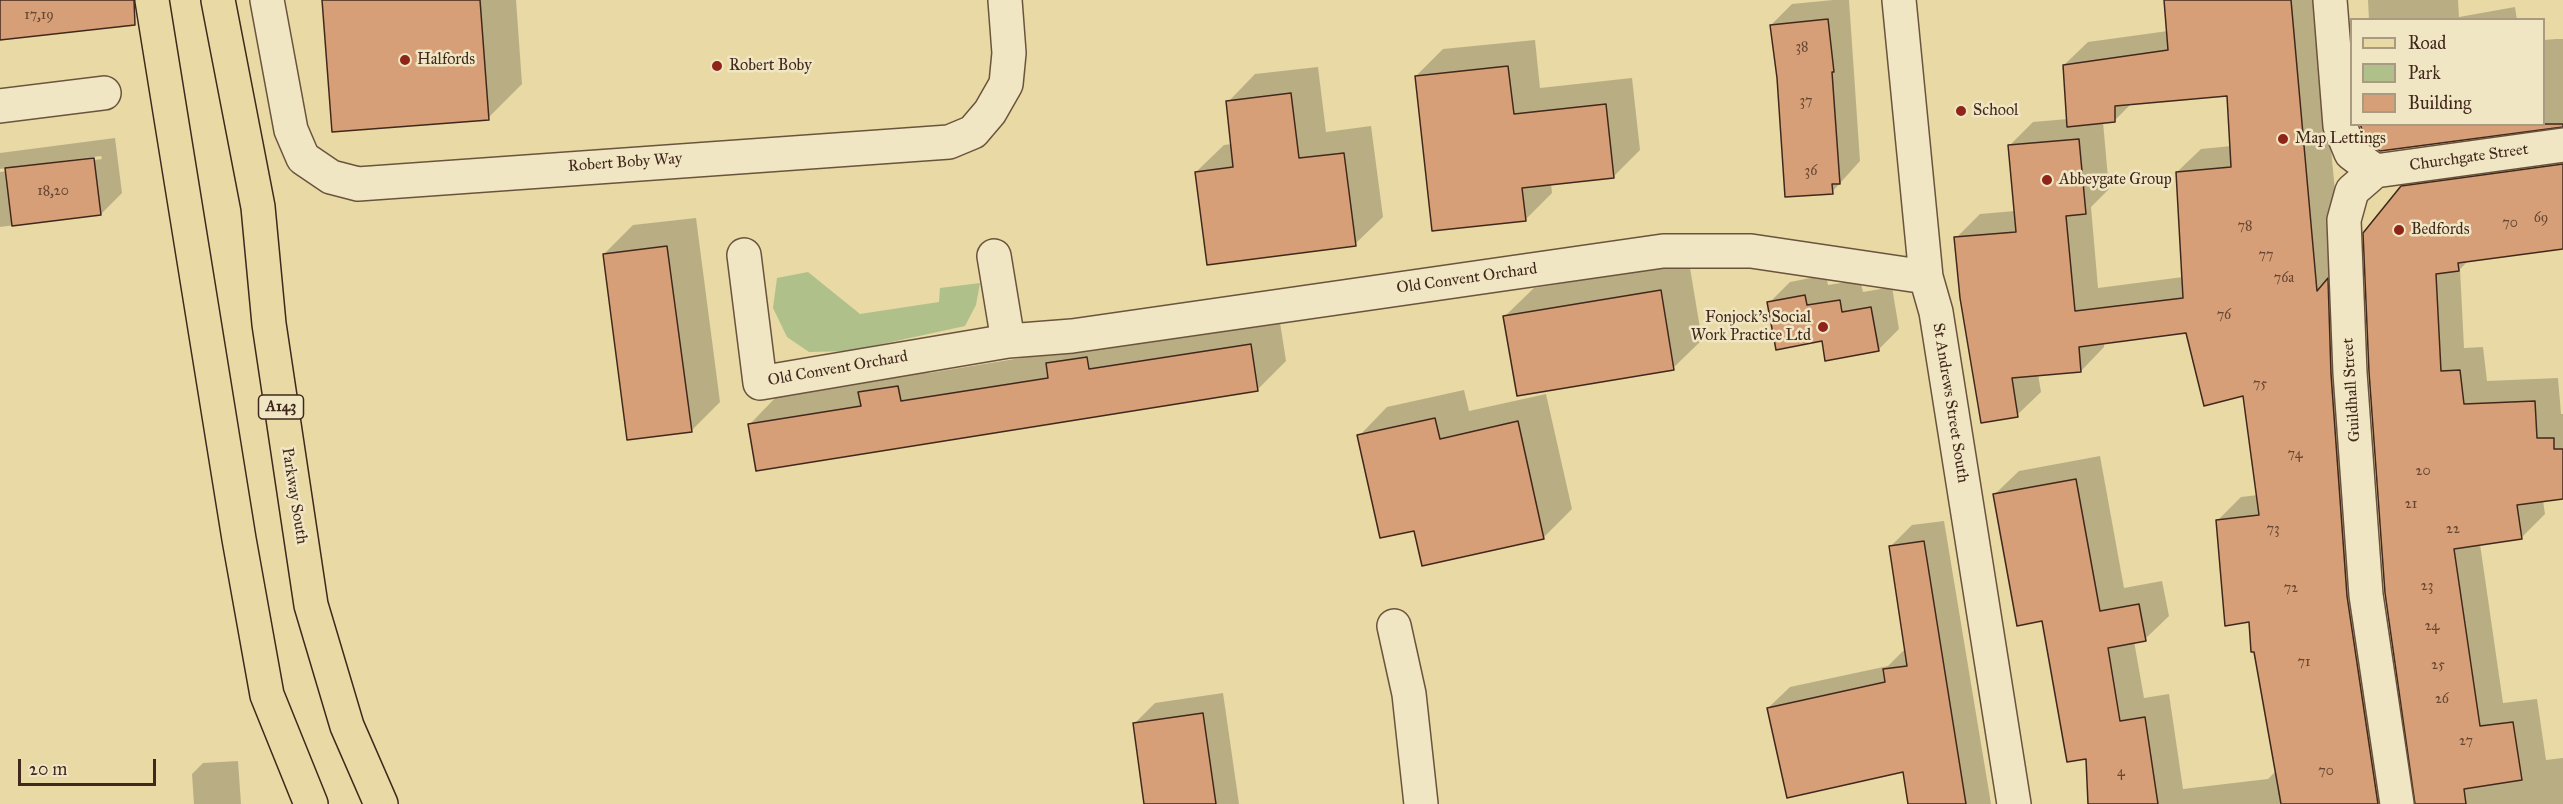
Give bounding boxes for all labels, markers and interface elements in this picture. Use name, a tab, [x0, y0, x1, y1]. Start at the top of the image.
house number: 17,19	[24, 8, 54, 24]
legend	[2350, 18, 2545, 126]
text: Road	[2408, 32, 2446, 54]
house number: 38	[1795, 40, 1809, 56]
place label: Halfords	[417, 50, 475, 70]
marker: Halfords	[398, 53, 412, 67]
place label: Robert Boby	[729, 56, 812, 76]
marker: Robert Boby	[710, 59, 724, 73]
text: Park	[2408, 62, 2441, 84]
text: Building	[2408, 92, 2471, 114]
house number: 37	[1799, 94, 1813, 110]
place label: School	[1973, 101, 2018, 121]
marker: School	[1954, 104, 1968, 118]
place label: Map Lettings	[2295, 129, 2386, 149]
marker: Map Lettings	[2276, 132, 2290, 146]
street label: Churchgate Street	[2408, 140, 2530, 176]
street label: Robert Boby Way	[567, 149, 683, 177]
house number: 36	[1805, 164, 1817, 180]
place label: Abbeygate Group	[2059, 170, 2172, 190]
marker: Abbeygate Group	[2040, 173, 2054, 187]
house number: 18,20	[37, 184, 69, 200]
house number: 69	[2534, 211, 2548, 227]
house number: 70	[2502, 216, 2518, 232]
house number: 78	[2238, 219, 2252, 235]
place label: Bedfords	[2411, 220, 2469, 240]
marker: Bedfords	[2392, 223, 2406, 237]
house number: 77	[2259, 248, 2273, 264]
street label: Old Convent Orchard	[1395, 260, 1539, 298]
house number: 76a	[2274, 271, 2294, 287]
place label: Fonjock's Social Work Practice Ltd	[1691, 308, 1811, 346]
house number: 76	[2217, 308, 2231, 324]
marker: Fonjock's Social Work Practice Ltd	[1816, 320, 1830, 334]
street label: St Andrews Street South	[1928, 322, 1972, 484]
street label: Guildhall Street	[2339, 337, 2365, 443]
street label: Old Convent Orchard	[767, 347, 909, 391]
house number: 75	[2253, 377, 2267, 393]
road number: A143	[258, 395, 304, 419]
street label: Parkway South	[277, 446, 311, 546]
house number: 74	[2288, 447, 2302, 463]
house number: 20	[2415, 464, 2431, 480]
house number: 21	[2405, 497, 2417, 513]
house number: 73	[2266, 522, 2280, 538]
house number: 22	[2446, 522, 2460, 538]
house number: 23	[2421, 579, 2433, 595]
house number: 72	[2284, 581, 2298, 597]
house number: 24	[2425, 619, 2439, 635]
house number: 71	[2297, 655, 2311, 671]
house number: 25	[2431, 658, 2445, 674]
house number: 26	[2435, 692, 2449, 708]
house number: 27	[2459, 734, 2473, 750]
scale bar	[21, 747, 159, 785]
text: 20 m	[29, 758, 67, 780]
house number: 70	[2318, 764, 2334, 780]
house number: 4	[2117, 765, 2125, 781]

